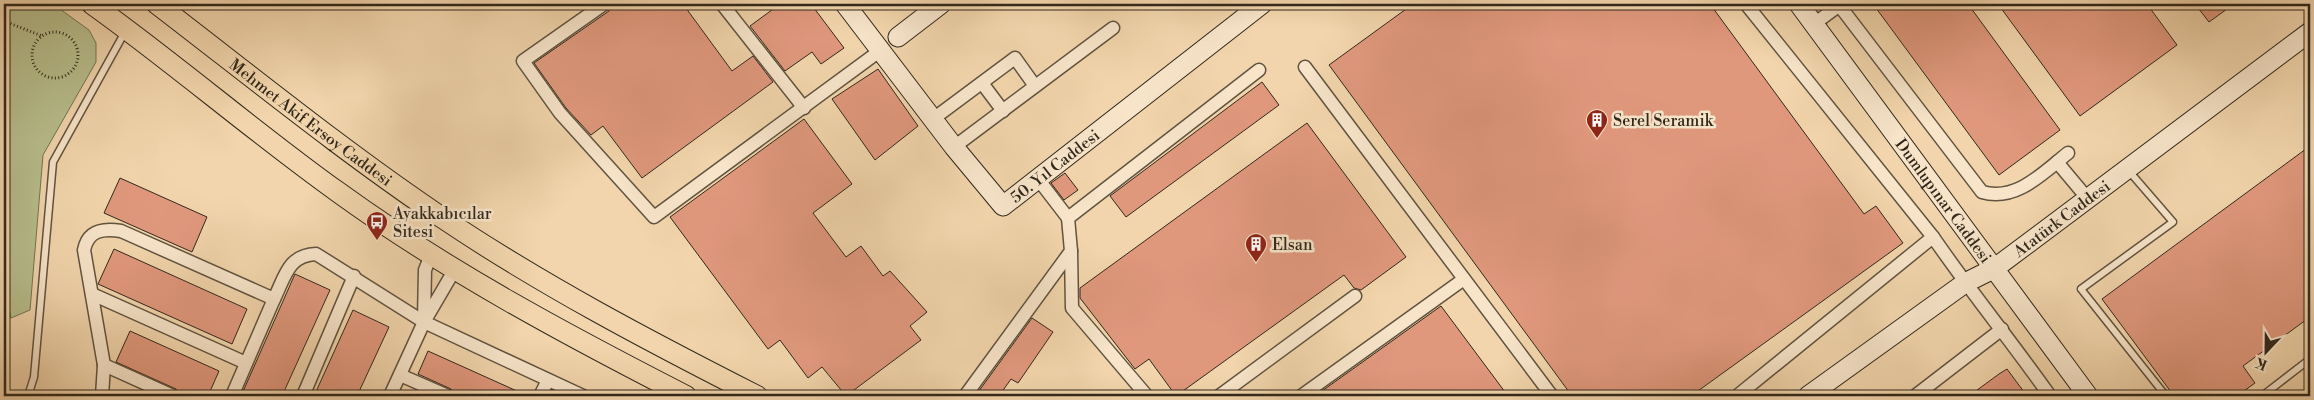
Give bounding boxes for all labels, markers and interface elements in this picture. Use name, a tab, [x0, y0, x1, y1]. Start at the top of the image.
street label: Mehmet Akif Ersoy Caddesi	[225, 55, 396, 191]
building icon: Serel Seramik	[1585, 108, 1609, 139]
place label: Serel Seramik	[1613, 111, 1715, 131]
street label: 50. Yıl Caddesi	[1007, 125, 1104, 208]
street label: Dumlupınar Caddesi	[1891, 135, 1995, 267]
street label: Atatürk Caddesi	[2009, 176, 2114, 262]
place label: Ayakkabıcılar Sitesi	[392, 204, 492, 242]
bus stop icon: Ayakkabıcılar Sitesi	[365, 210, 389, 241]
building icon: Elsan	[1244, 232, 1268, 263]
place label: Elsan	[1272, 235, 1313, 255]
north arrow	[2242, 328, 2292, 378]
text: K	[2252, 352, 2270, 374]

